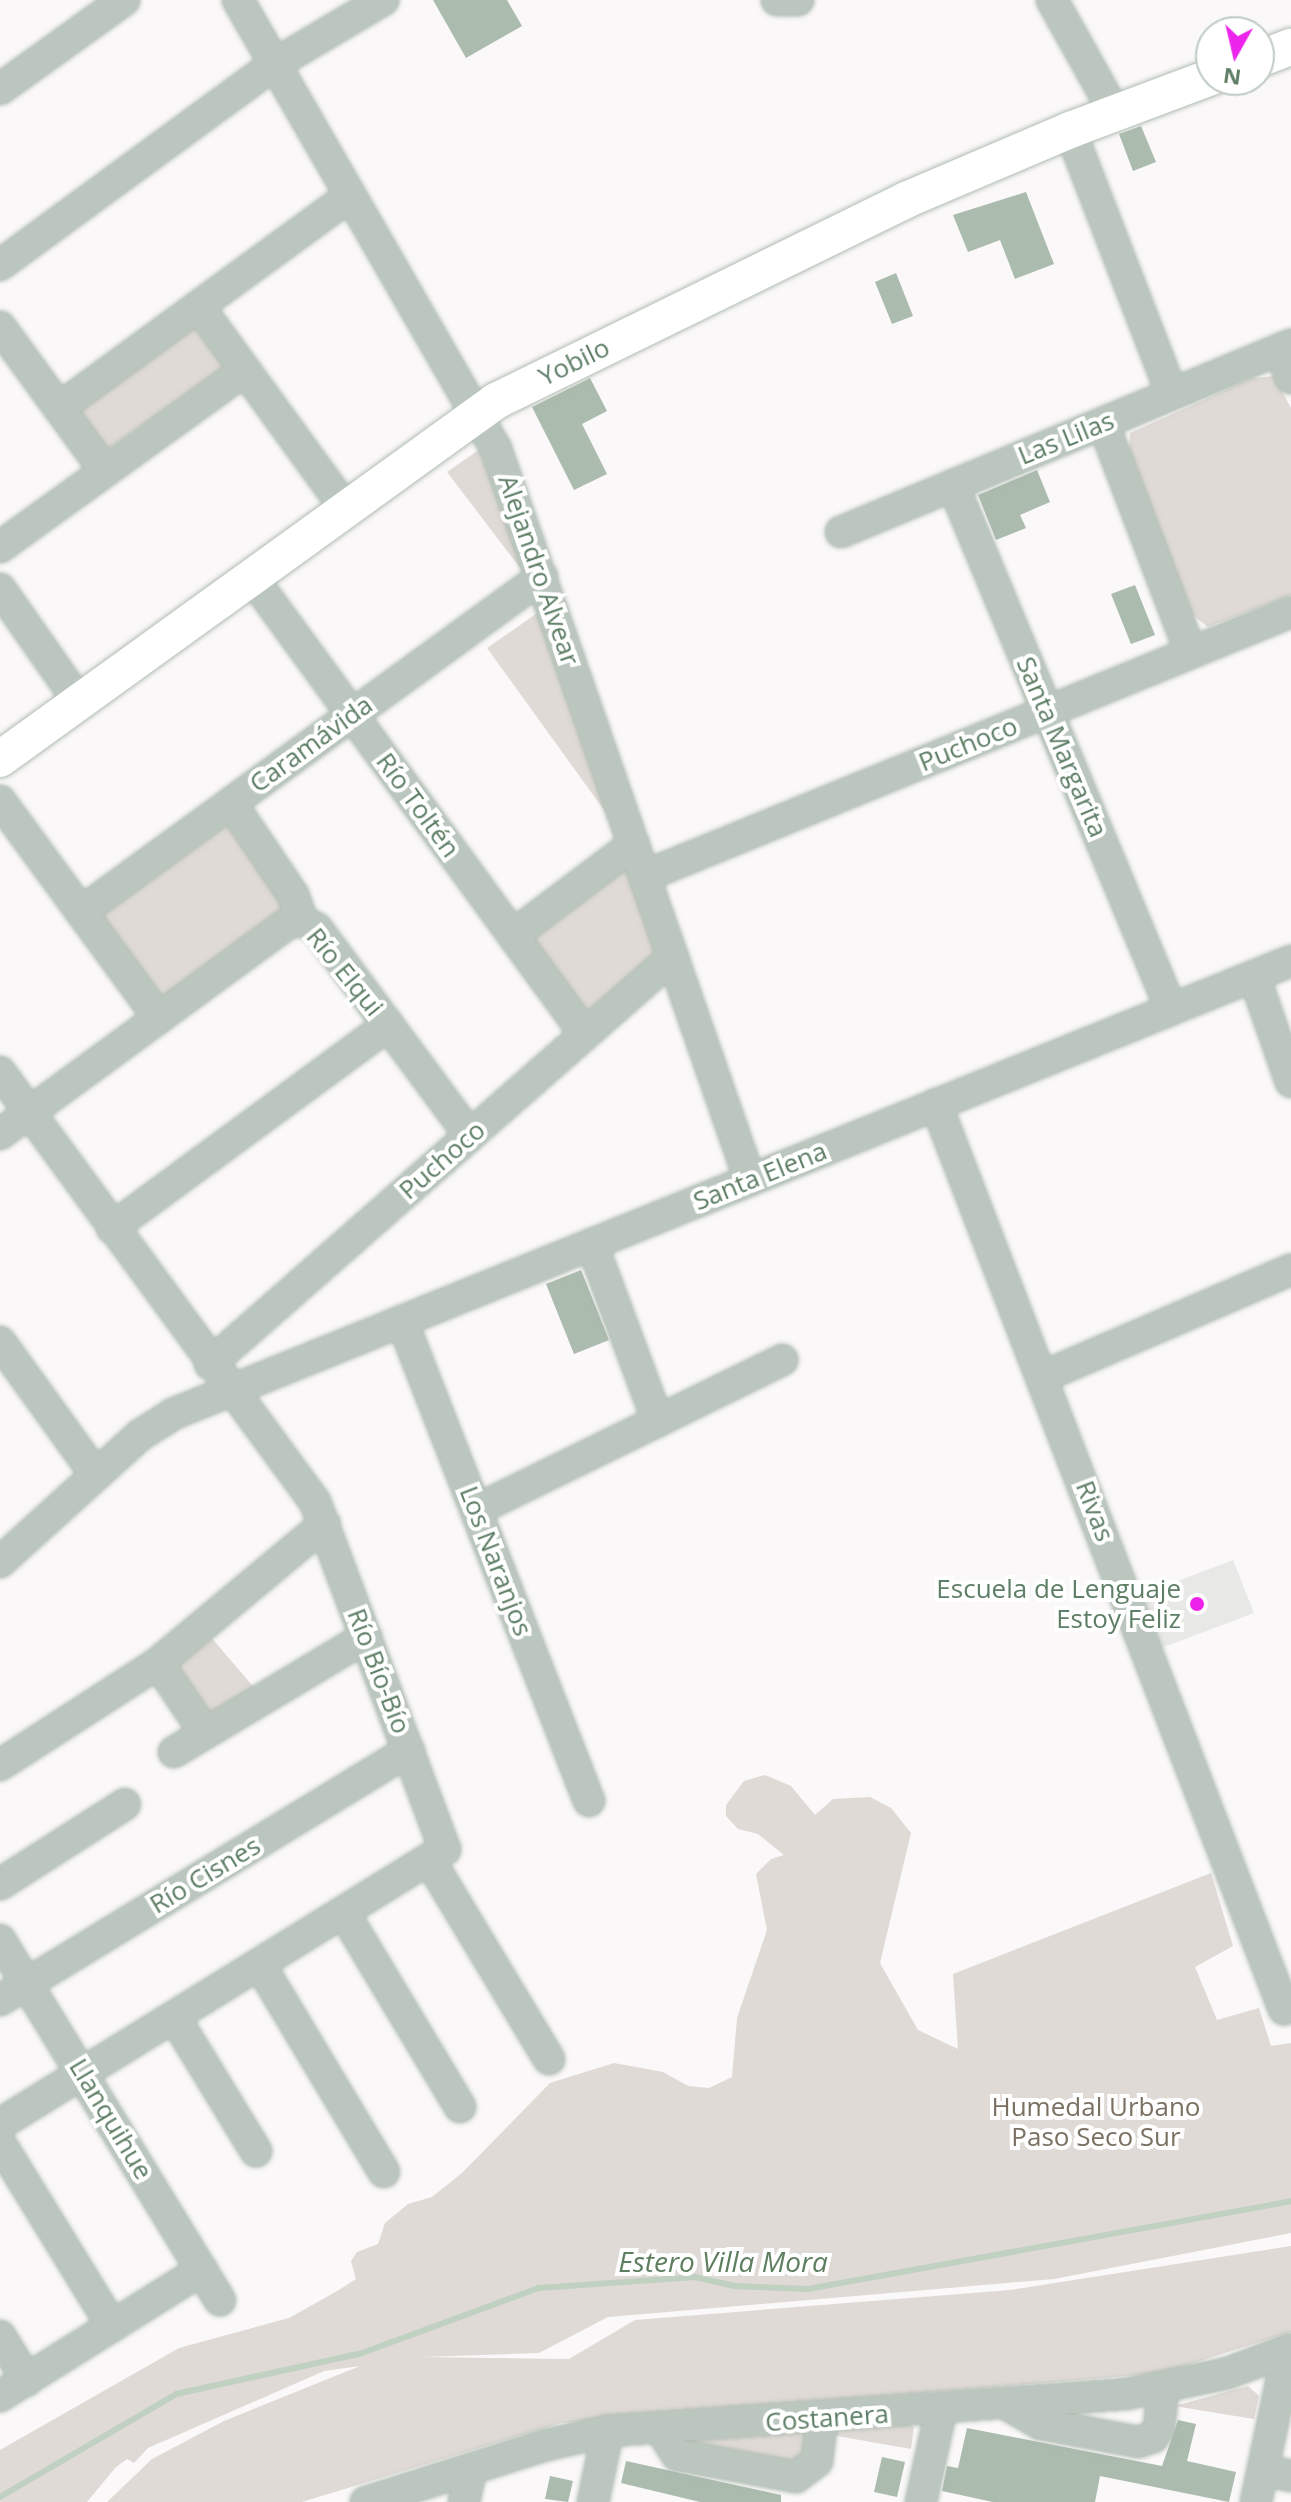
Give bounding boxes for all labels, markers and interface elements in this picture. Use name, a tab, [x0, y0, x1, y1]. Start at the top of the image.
north arrow	[1195, 16, 1275, 96]
text: N	[1221, 62, 1243, 94]
street label: Yobilo	[534, 332, 614, 392]
street label: Las Lilas	[1013, 405, 1119, 471]
street label: Alejandro Alvear	[492, 471, 586, 669]
street label: Santa Margarita	[1010, 652, 1114, 842]
street label: Caramávida	[243, 689, 379, 799]
street label: Puchoco	[914, 710, 1022, 778]
street label: Río Toltén	[370, 747, 466, 863]
street label: Río Elqui	[300, 922, 390, 1022]
street label: Puchoco	[393, 1114, 491, 1206]
street label: Santa Elena	[689, 1135, 831, 1217]
street label: Rivas	[1069, 1476, 1121, 1546]
street label: Los Naranjos	[453, 1482, 539, 1640]
place label: Escuela de Lenguaje Estoy Feliz	[936, 1573, 1181, 1634]
marker: Escuela de Lenguaje Estoy Feliz	[1188, 1595, 1206, 1613]
street label: Río Bío-Bío	[341, 1604, 417, 1738]
street label: Río Cisnes	[144, 1830, 266, 1920]
street label: Llanquihue	[63, 2053, 159, 2185]
park label: Humedal Urbano Paso Seco Sur	[992, 2091, 1200, 2152]
water label: Estero Villa Mora	[618, 2244, 828, 2278]
street label: Costanera	[764, 2398, 890, 2438]

